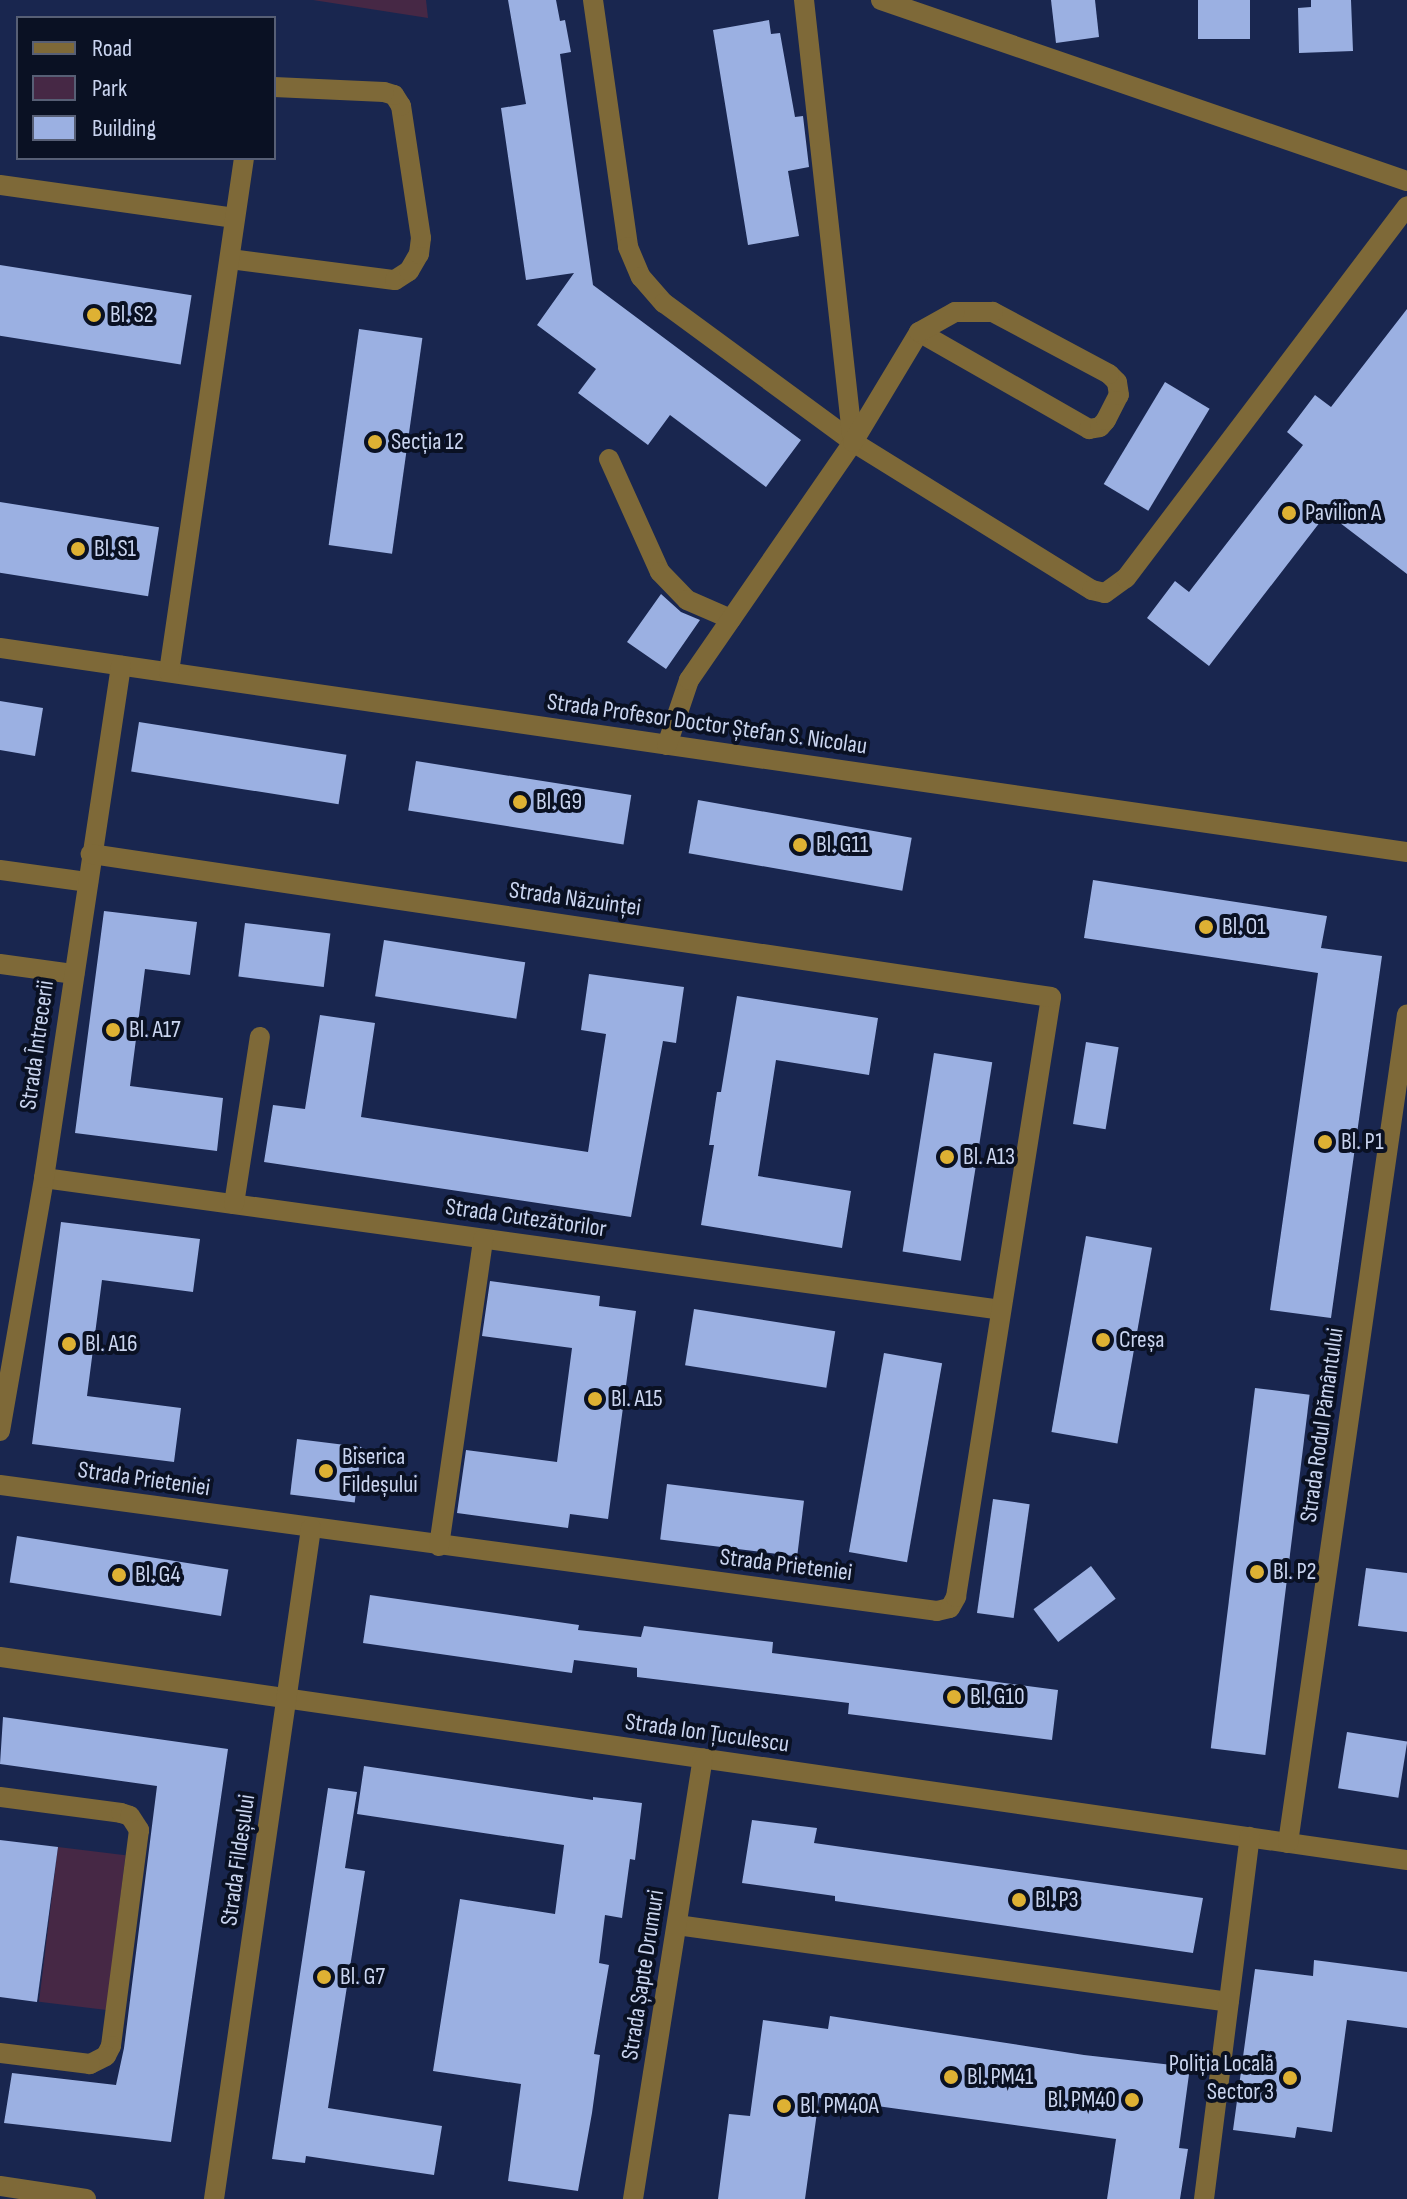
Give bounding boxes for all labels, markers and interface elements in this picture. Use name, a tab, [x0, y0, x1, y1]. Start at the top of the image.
legend	[16, 16, 276, 160]
text: Road	[92, 34, 132, 63]
text: Park	[92, 74, 127, 103]
text: Building	[92, 114, 156, 143]
place label: Bl. S2	[110, 301, 154, 329]
marker: Bl. S2	[85, 306, 103, 324]
place label: Secția 12	[391, 428, 464, 456]
marker: Secția 12	[366, 433, 384, 451]
place label: Pavilion A	[1305, 499, 1381, 527]
marker: Pavilion A	[1280, 504, 1298, 522]
place label: Bl. S1	[94, 535, 136, 563]
marker: Bl. S1	[69, 540, 87, 558]
street label: Strada Profesor Doctor Ștefan S. Nicolau	[545, 687, 869, 761]
place label: Bl. G9	[536, 788, 582, 816]
marker: Bl. G9	[511, 793, 529, 811]
place label: Bl. G11	[816, 831, 868, 859]
marker: Bl. G11	[791, 836, 809, 854]
street label: Strada Năzuinței	[507, 876, 643, 922]
place label: Bl. O1	[1222, 913, 1266, 941]
marker: Bl. O1	[1197, 918, 1215, 936]
street label: Strada Întrecerii	[14, 979, 60, 1111]
place label: Bl. A17	[129, 1016, 181, 1044]
marker: Bl. A17	[104, 1021, 122, 1039]
place label: Bl. P1	[1341, 1128, 1384, 1156]
marker: Bl. P1	[1316, 1133, 1334, 1151]
place label: Bl. A13	[963, 1143, 1015, 1171]
marker: Bl. A13	[938, 1148, 956, 1166]
street label: Strada Cutezătorilor	[444, 1192, 608, 1244]
place label: Creșa	[1119, 1326, 1164, 1354]
street label: Strada Rodul Pământului	[1294, 1326, 1350, 1524]
place label: Bl. A16	[85, 1330, 138, 1358]
marker: Creșa	[1094, 1331, 1112, 1349]
marker: Bl. A16	[60, 1335, 78, 1353]
place label: Bl. A15	[611, 1385, 663, 1413]
marker: Bl. A15	[586, 1390, 604, 1408]
place label: Biserica Fildeșului	[342, 1443, 418, 1499]
street label: Strada Prieteniei	[76, 1455, 212, 1503]
marker: Biserica Fildeșului	[317, 1462, 335, 1480]
street label: Strada Prieteniei	[718, 1543, 854, 1587]
place label: Bl. P2	[1273, 1558, 1316, 1586]
place label: Bl. G4	[135, 1561, 181, 1589]
marker: Bl. P2	[1248, 1563, 1266, 1581]
marker: Bl. G4	[110, 1566, 128, 1584]
place label: Bl. G10	[970, 1683, 1025, 1711]
marker: Bl. G10	[945, 1688, 963, 1706]
street label: Strada Ion Țuculescu	[623, 1707, 791, 1759]
street label: Strada Fildeșului	[215, 1793, 261, 1927]
place label: Bl. P3	[1035, 1886, 1079, 1914]
street label: Strada Șapte Drumuri	[615, 1888, 671, 2062]
marker: Bl. P3	[1010, 1891, 1028, 1909]
place label: Bl. G7	[340, 1963, 385, 1991]
marker: Bl. G7	[315, 1968, 333, 1986]
place label: Poliția Locală Sector 3	[1169, 2050, 1274, 2106]
place label: Bl. PM41	[967, 2063, 1033, 2091]
marker: Bl. PM41	[942, 2068, 960, 2086]
marker: Poliția Locală Sector 3	[1281, 2069, 1299, 2087]
place label: Bl. PM40	[1047, 2086, 1116, 2114]
marker: Bl. PM40	[1123, 2091, 1141, 2109]
place label: Bl. PM40A	[800, 2092, 879, 2120]
marker: Bl. PM40A	[775, 2097, 793, 2115]

